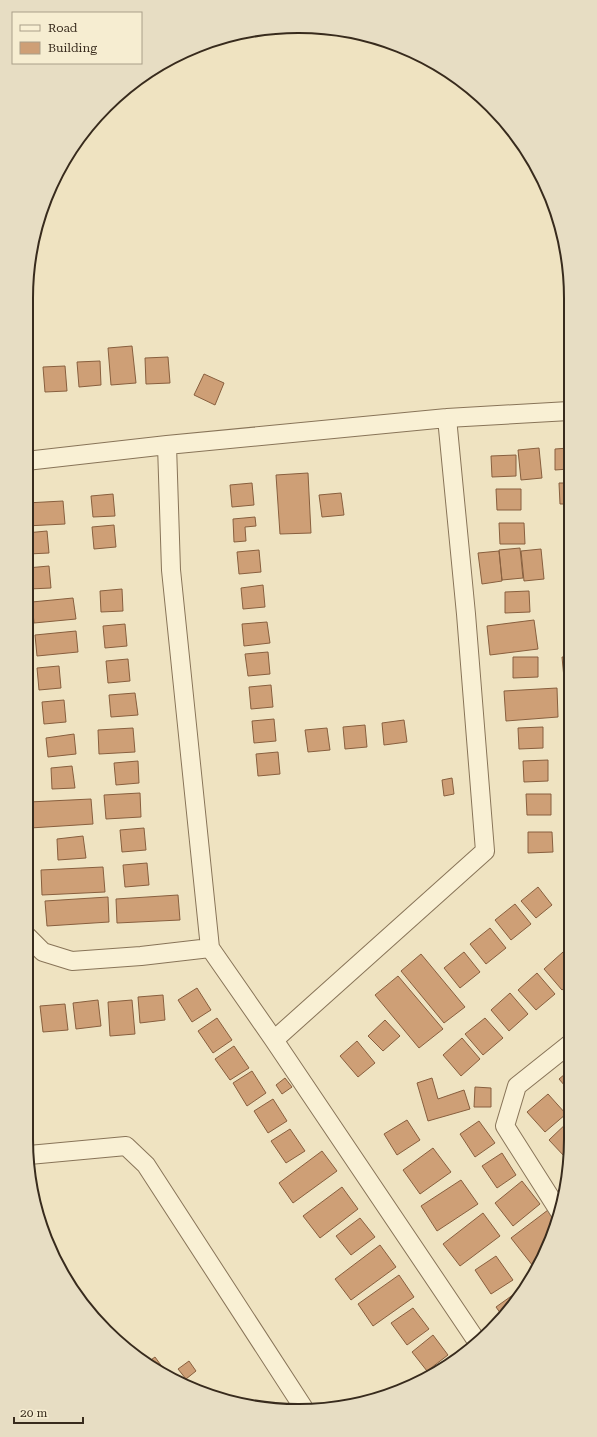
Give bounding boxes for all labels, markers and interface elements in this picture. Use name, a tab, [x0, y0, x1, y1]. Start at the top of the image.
legend	[12, 12, 142, 64]
text: Road	[48, 21, 78, 35]
text: Building	[48, 41, 97, 55]
scale bar	[14, 1399, 83, 1425]
text: 20 m	[20, 1406, 47, 1420]

